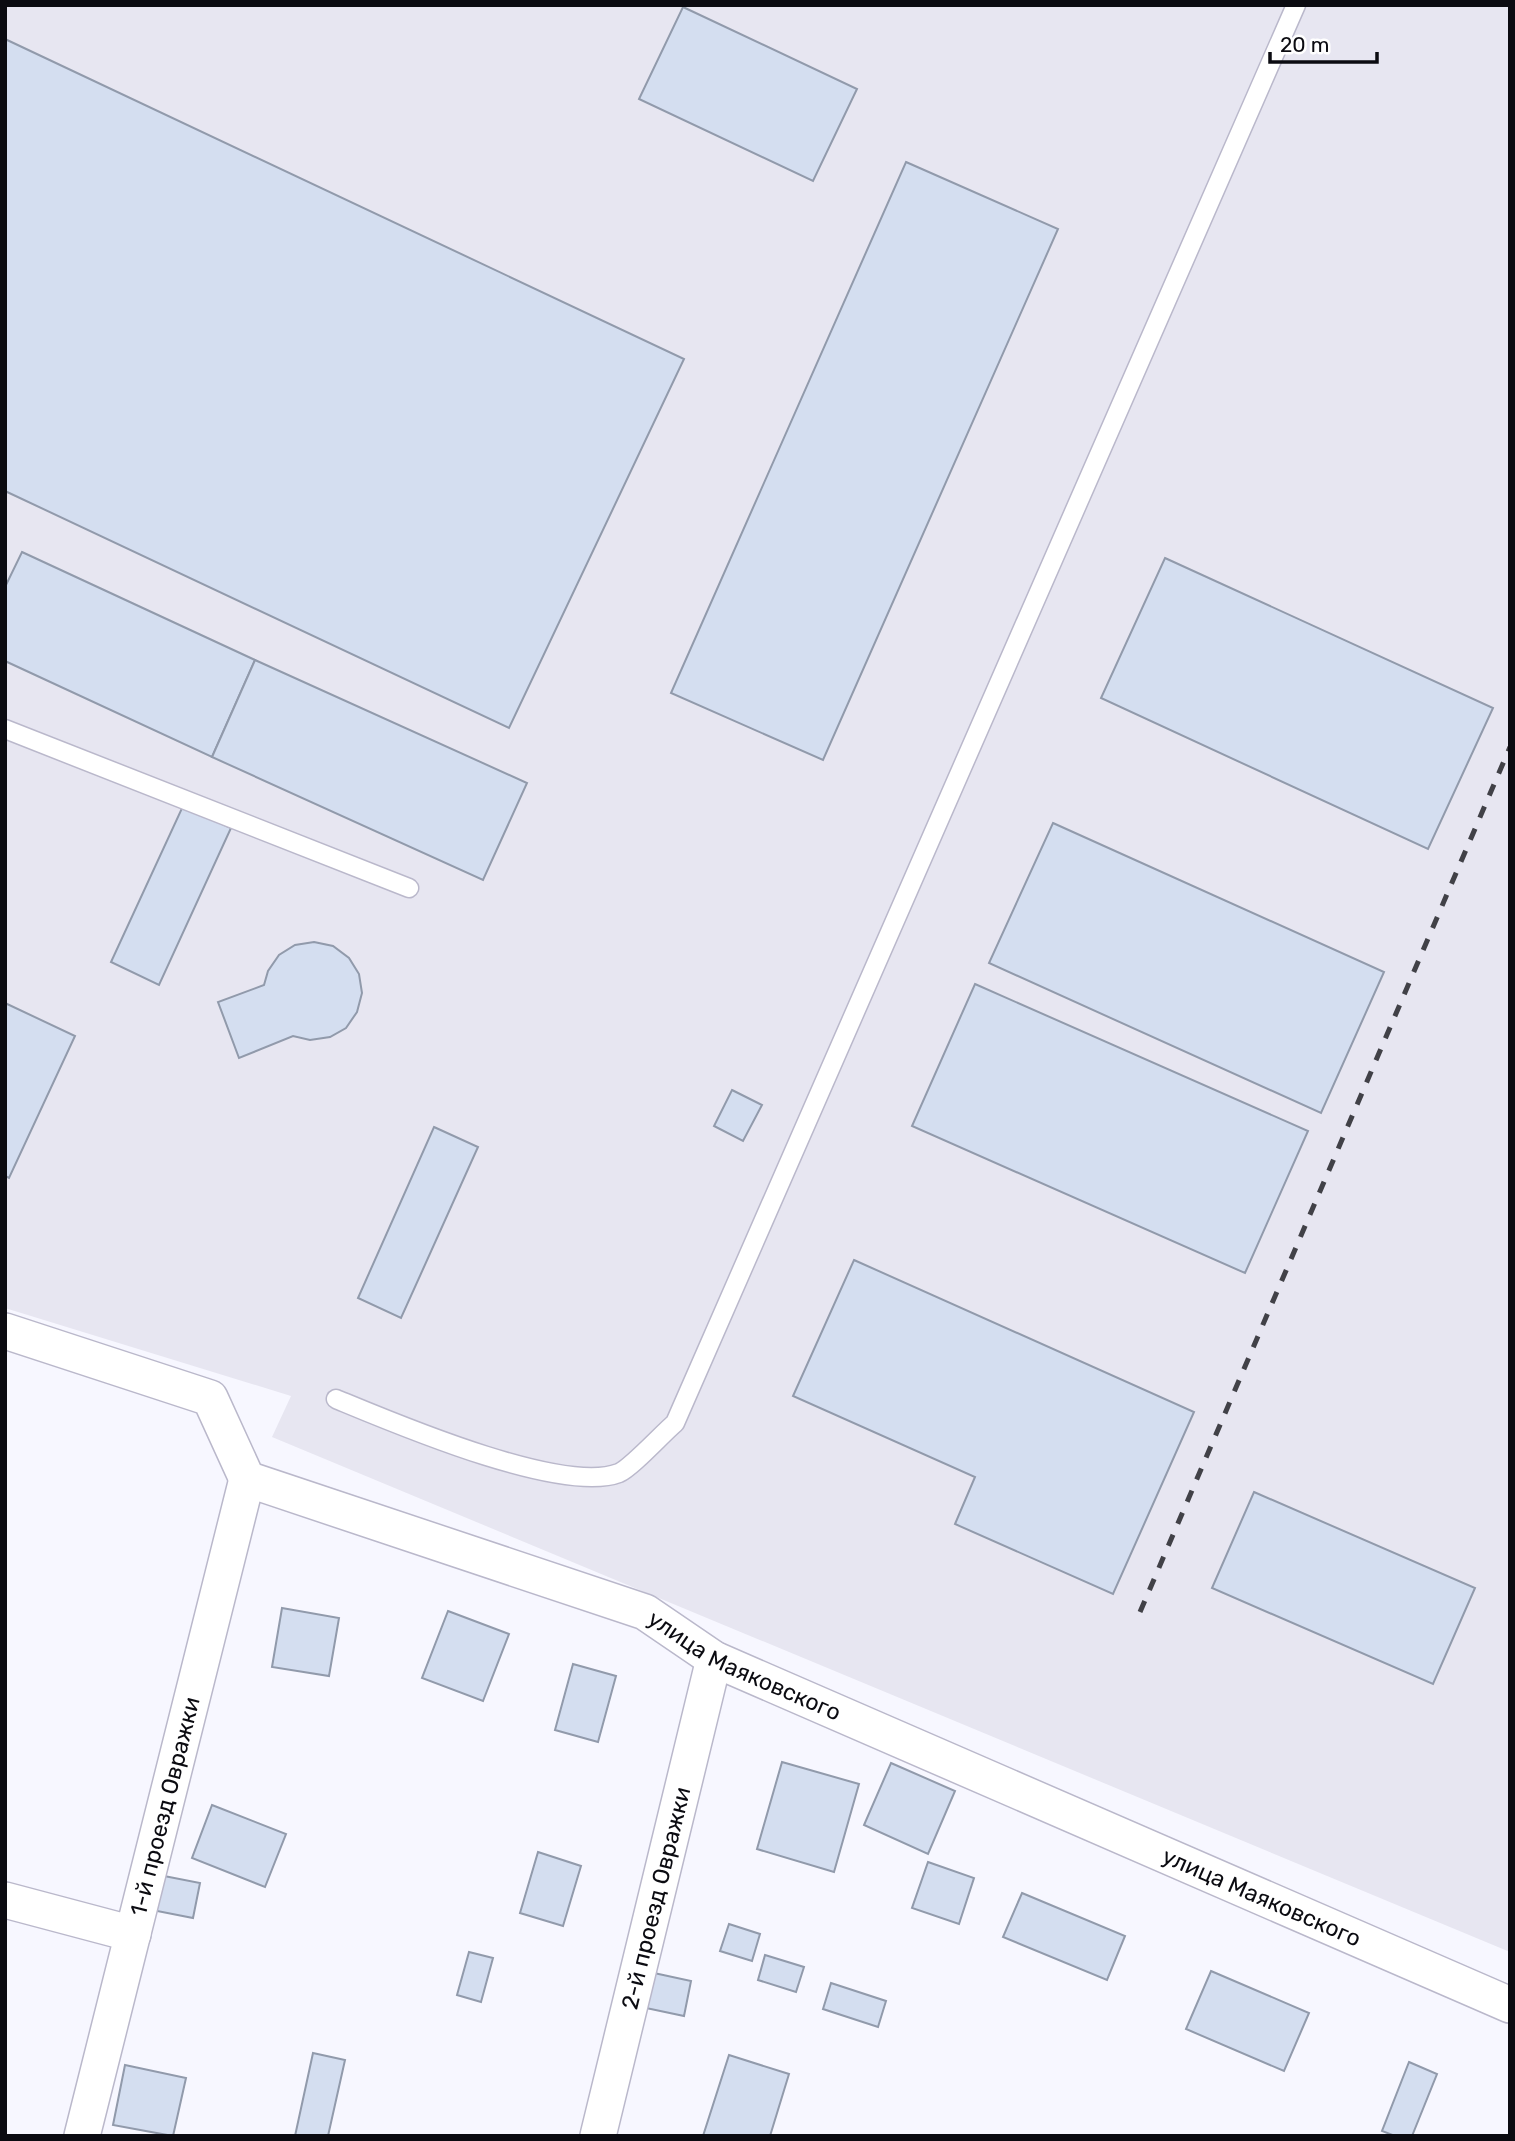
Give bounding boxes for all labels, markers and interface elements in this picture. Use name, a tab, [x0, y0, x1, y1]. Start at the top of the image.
scale bar	[1270, 21, 1377, 65]
text: 20 m	[1280, 32, 1329, 57]
street label: улица Маяковского	[643, 1604, 845, 1726]
street label: 1-й проезд Овражки	[124, 1694, 206, 1919]
street label: 2-й проезд Овражки	[615, 1784, 696, 2012]
street label: улица Маяковского	[1158, 1842, 1365, 1953]

